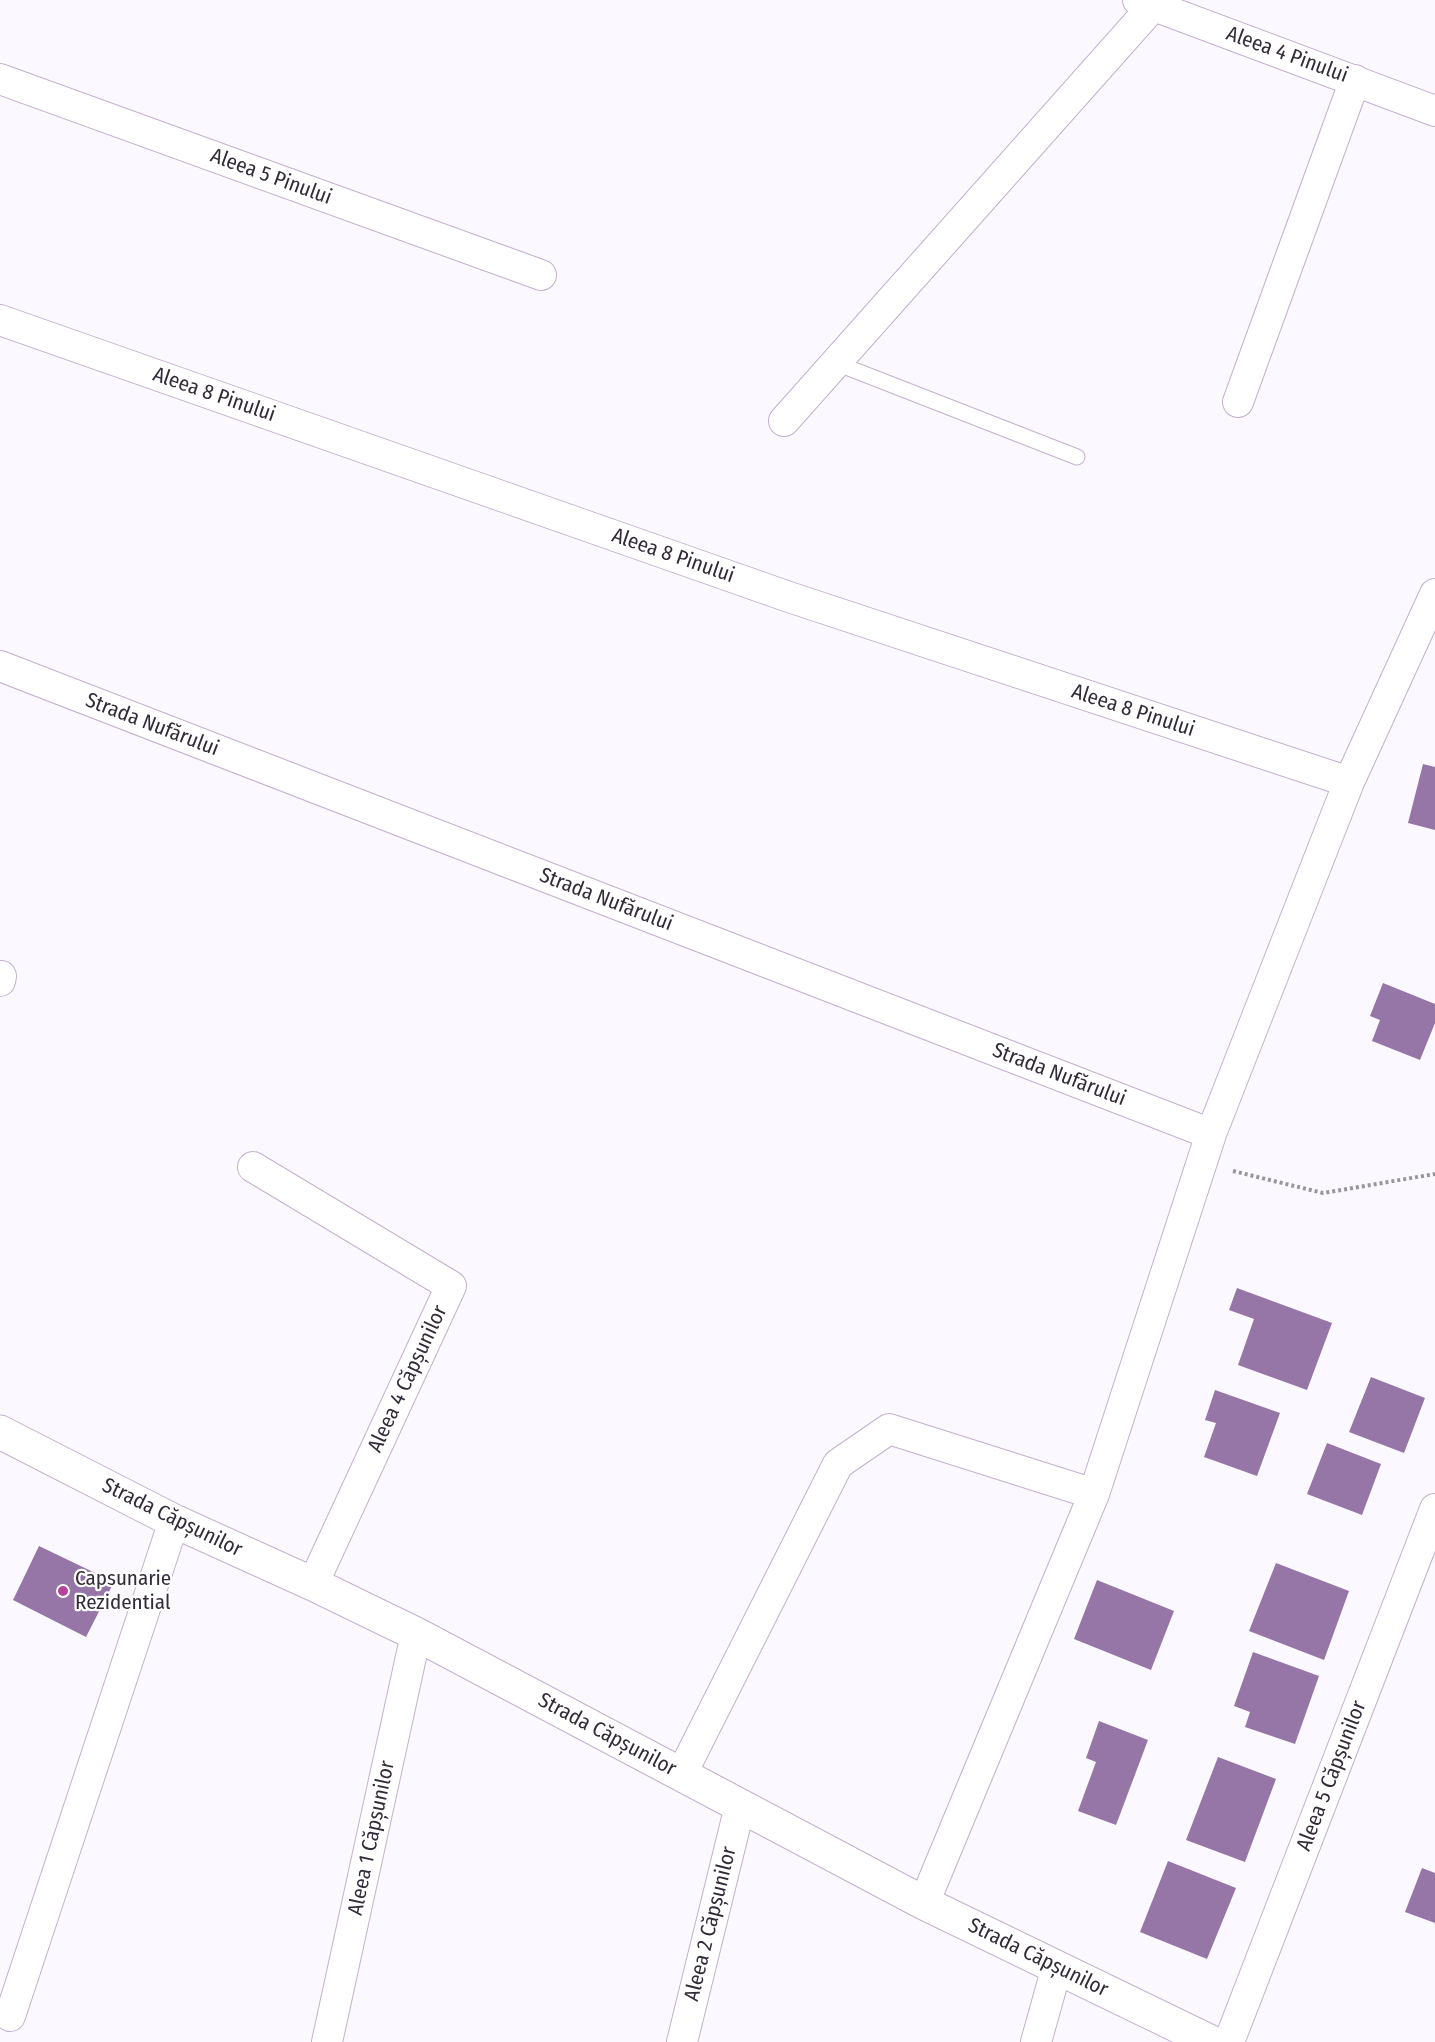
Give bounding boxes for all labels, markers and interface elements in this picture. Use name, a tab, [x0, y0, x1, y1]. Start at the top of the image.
street label: Aleea 4 Pinului	[1223, 21, 1351, 89]
street label: Aleea 5 Pinului	[207, 143, 335, 211]
street label: Aleea 8 Pinului	[149, 362, 279, 428]
street label: Aleea 8 Pinului	[608, 523, 738, 589]
street label: Aleea 8 Pinului	[1068, 679, 1198, 743]
street label: Strada Nufărului	[82, 688, 222, 762]
street label: Strada Nufărului	[536, 863, 676, 937]
street label: Strada Nufărului	[989, 1038, 1129, 1112]
street label: Aleea 4 Căpșunilor	[363, 1301, 453, 1457]
street label: Strada Căpșunilor	[98, 1473, 246, 1563]
place label: Capsunarie Rezidential	[75, 1566, 171, 1616]
marker: Capsunarie Rezidential	[56, 1584, 70, 1598]
street label: Strada Căpșunilor	[534, 1688, 680, 1782]
street label: Aleea 5 Căpșunilor	[1292, 1697, 1372, 1855]
street label: Aleea 1 Căpșunilor	[343, 1758, 401, 1918]
street label: Aleea 2 Căpșunilor	[680, 1844, 742, 2004]
street label: Strada Căpșunilor	[964, 1913, 1112, 2003]

